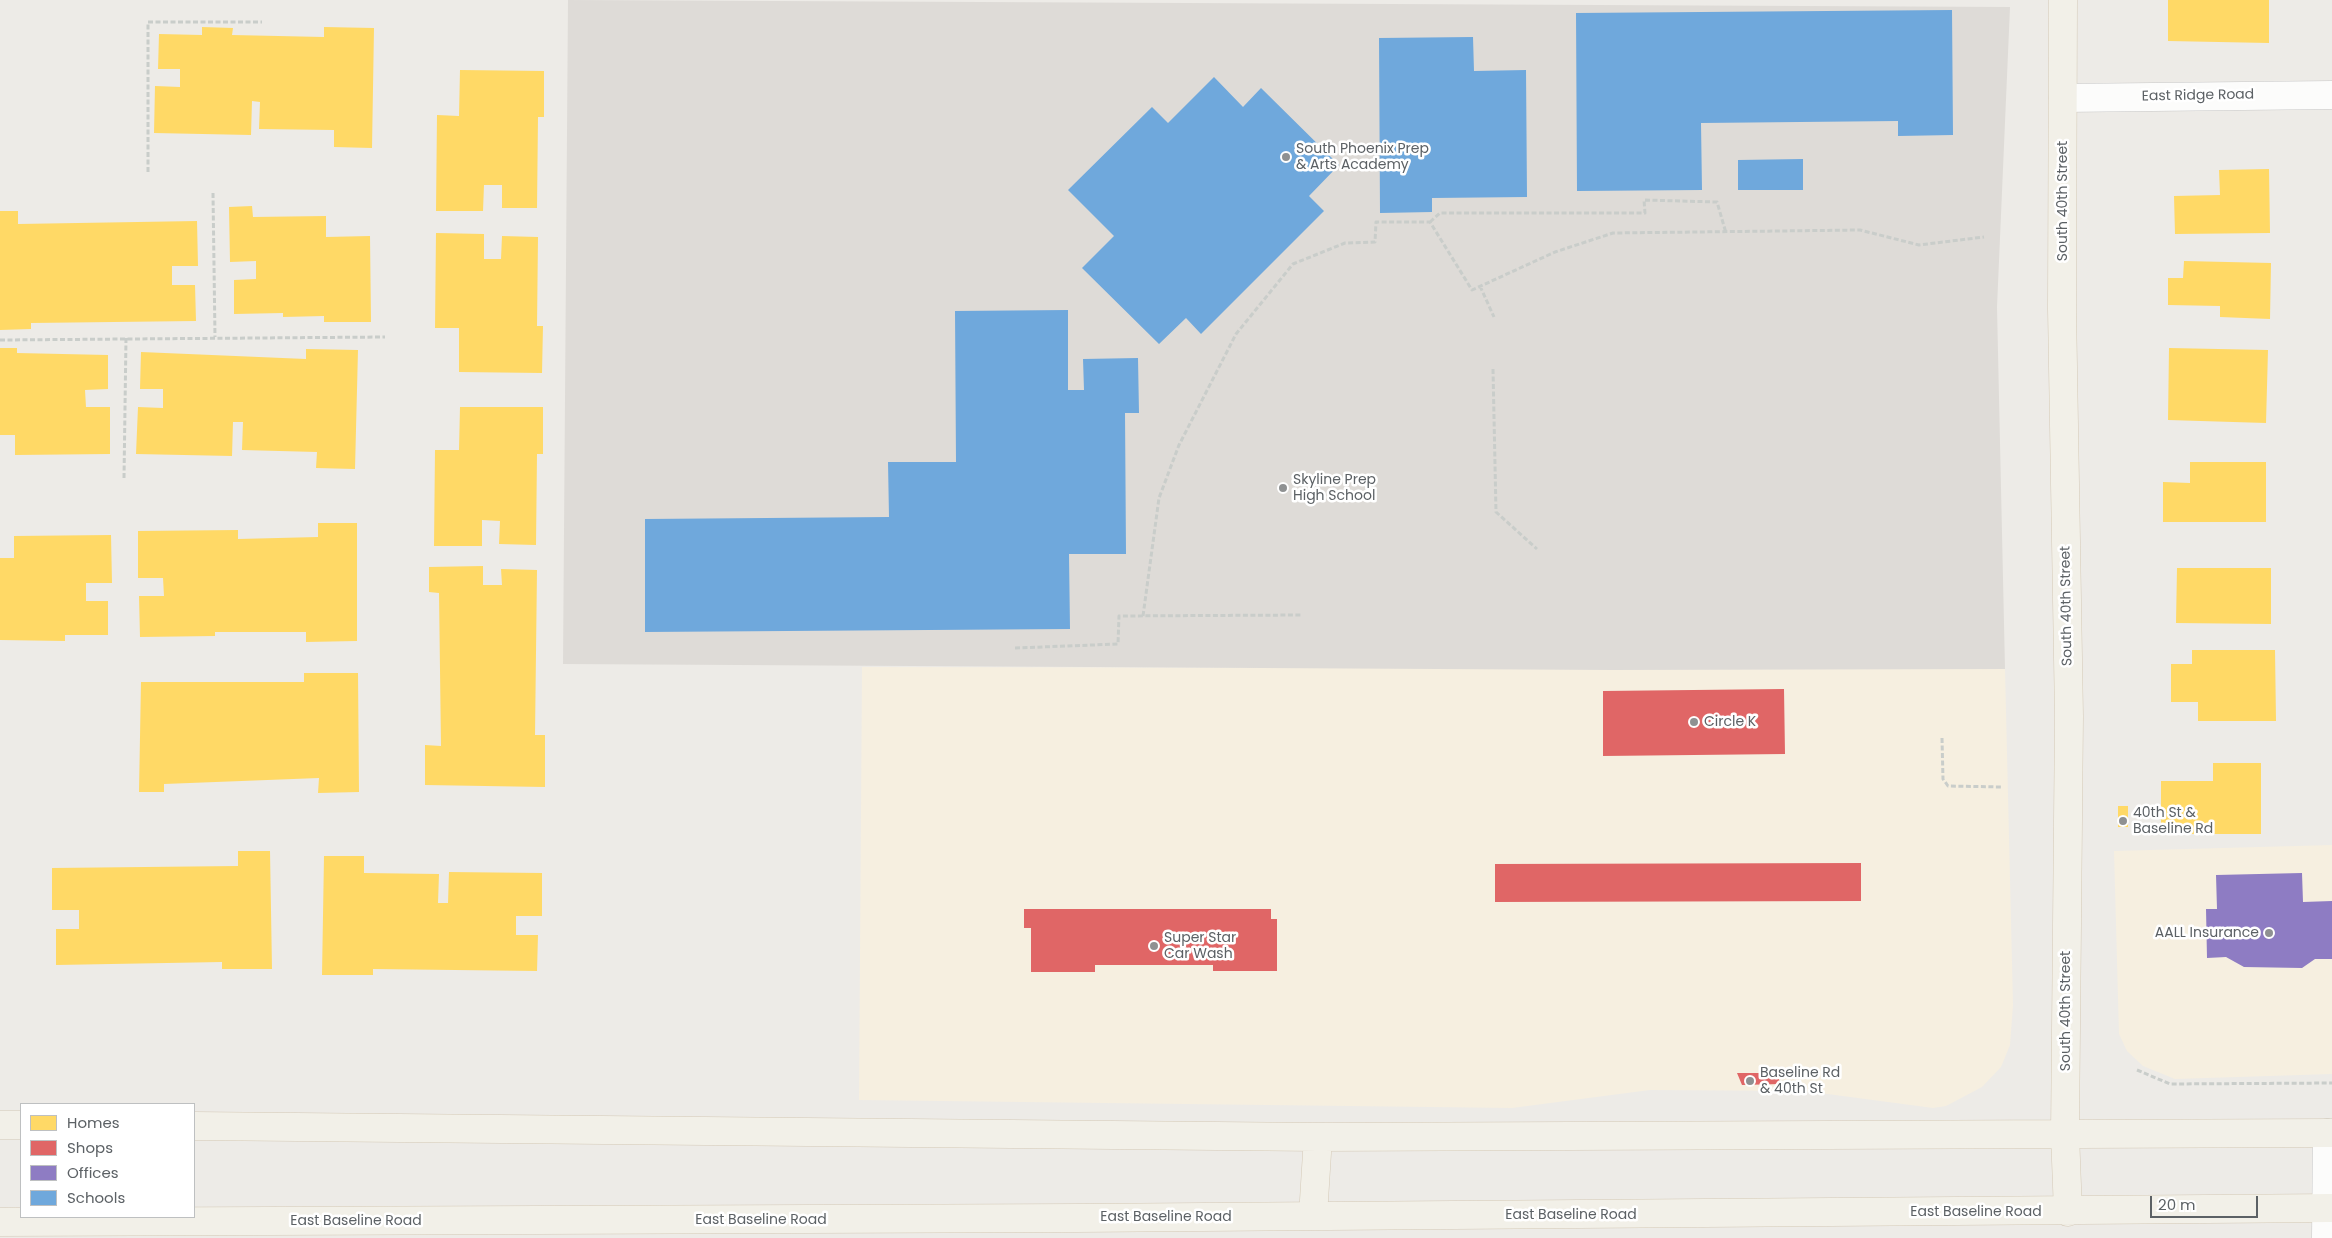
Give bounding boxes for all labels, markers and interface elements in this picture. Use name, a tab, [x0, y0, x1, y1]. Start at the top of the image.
street label: East Ridge Road	[2142, 87, 2254, 105]
place label: South Phoenix Prep & Arts Academy	[1296, 141, 1429, 174]
street label: South 40th Street	[2055, 141, 2071, 261]
marker: South Phoenix Prep & Arts Academy	[1280, 151, 1292, 163]
place label: Skyline Prep High School	[1293, 472, 1376, 504]
marker: Skyline Prep High School	[1277, 482, 1289, 494]
street label: South 40th Street	[2058, 546, 2076, 666]
place label: Circle K	[1704, 714, 1756, 730]
marker: Circle K	[1688, 716, 1700, 728]
place label: 40th St & Baseline Rd	[2133, 805, 2213, 838]
marker: 40th St & Baseline Rd	[2117, 815, 2129, 827]
place label: AALL Insurance	[2155, 925, 2259, 941]
marker: AALL Insurance	[2263, 927, 2275, 939]
place label: Super Star Car Wash	[1164, 930, 1236, 962]
marker: Super Star Car Wash	[1148, 940, 1160, 952]
street label: South 40th Street	[2058, 951, 2074, 1071]
place label: Baseline Rd & 40th St	[1760, 1065, 1840, 1098]
marker: Baseline Rd & 40th St	[1744, 1075, 1756, 1087]
legend	[20, 1103, 195, 1218]
text: Homes	[67, 1112, 120, 1133]
text: Shops	[67, 1137, 113, 1158]
text: Offices	[67, 1162, 119, 1183]
scale bar	[2152, 1186, 2260, 1218]
text: Schools	[67, 1187, 125, 1208]
text: 20 m	[2158, 1194, 2196, 1215]
street label: East Baseline Road	[1910, 1204, 2042, 1220]
street label: East Baseline Road	[1505, 1207, 1637, 1223]
street label: East Baseline Road	[1100, 1209, 1232, 1225]
street label: East Baseline Road	[695, 1212, 827, 1228]
street label: East Baseline Road	[290, 1213, 422, 1229]

